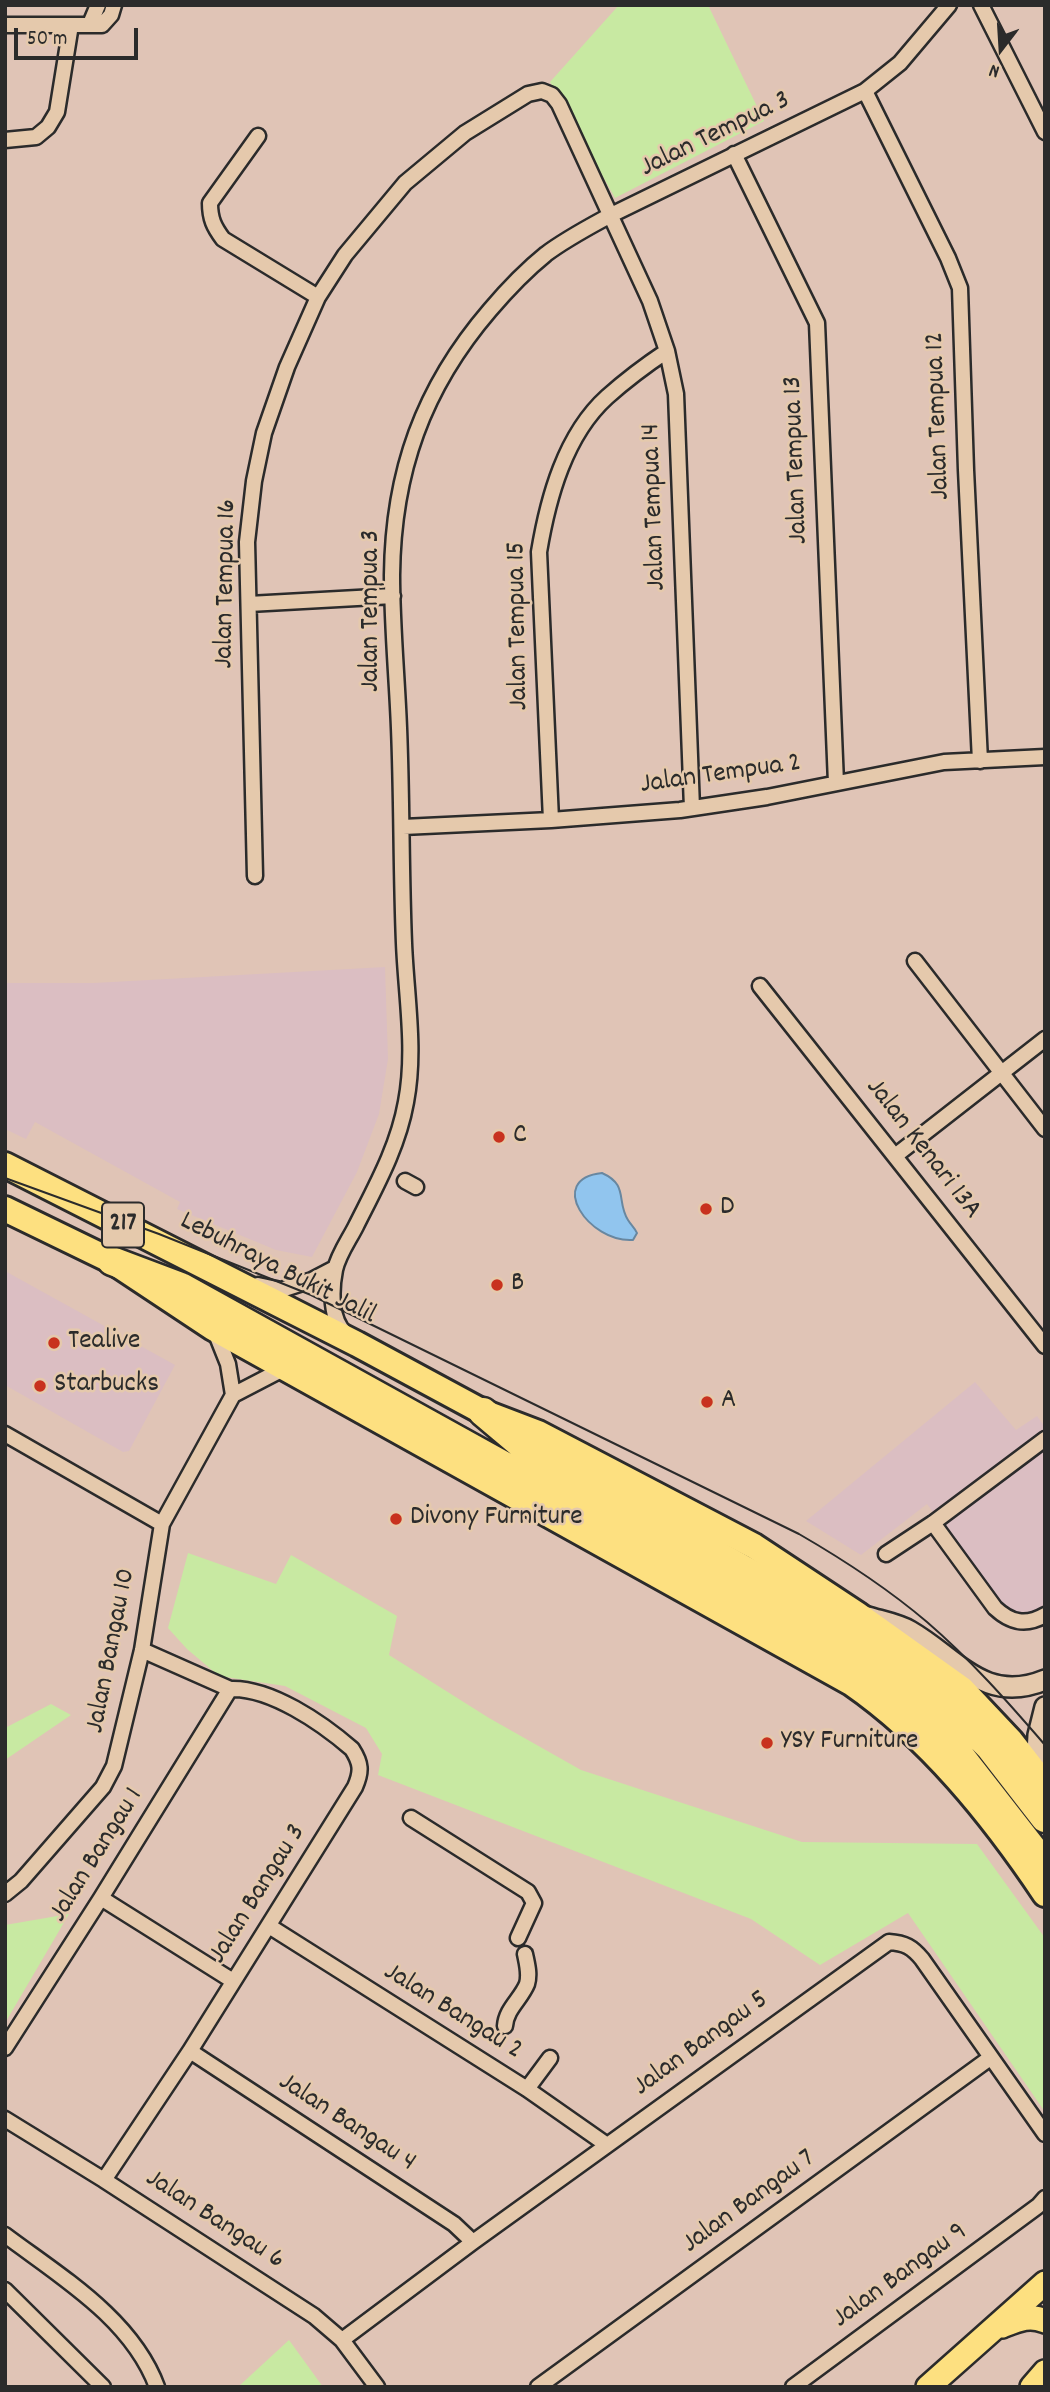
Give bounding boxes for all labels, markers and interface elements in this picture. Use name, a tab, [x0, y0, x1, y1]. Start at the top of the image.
scale bar	[18, 14, 142, 58]
north arrow	[966, 14, 1036, 84]
text: 50 m	[27, 25, 67, 55]
text: N	[986, 55, 1003, 84]
street label: Jalan Tempua 3	[636, 85, 796, 187]
street label: Jalan Tempua 12	[920, 331, 960, 501]
street label: Jalan Tempua 13	[778, 375, 818, 545]
street label: Jalan Tempua 14	[636, 423, 676, 591]
street label: Jalan Tempua 16	[210, 499, 246, 669]
street label: Jalan Tempua 3	[356, 530, 390, 692]
street label: Jalan Tempua 15	[502, 541, 538, 711]
street label: Jalan Tempua 2	[638, 748, 804, 804]
street label: Jalan Kenari 13A	[857, 1073, 987, 1227]
place label: C	[513, 1120, 527, 1154]
marker: C	[491, 1129, 507, 1145]
place label: D	[720, 1192, 734, 1226]
marker: D	[698, 1201, 714, 1217]
road number: 217	[102, 1202, 144, 1248]
street label: Lebuhraya Bukit Jalil	[173, 1206, 381, 1334]
place label: B	[511, 1268, 524, 1302]
marker: B	[489, 1277, 505, 1293]
place label: Tealive	[68, 1326, 140, 1360]
marker: Tealive	[46, 1335, 62, 1351]
place label: Starbucks	[54, 1369, 159, 1403]
marker: Starbucks	[32, 1378, 48, 1394]
place label: A	[721, 1385, 736, 1419]
marker: A	[699, 1394, 715, 1410]
place label: Divony Furniture	[410, 1502, 583, 1536]
marker: Divony Furniture	[388, 1511, 404, 1527]
street label: Jalan Bangau 10	[81, 1566, 145, 1736]
place label: YSY Furniture	[781, 1726, 918, 1760]
marker: YSY Furniture	[759, 1735, 775, 1751]
street label: Jalan Bangau 1	[44, 1783, 152, 1929]
street label: Jalan Bangau 3	[203, 1819, 315, 1971]
street label: Jalan Bangau 2	[376, 1957, 528, 2069]
street label: Jalan Bangau 5	[628, 1985, 776, 2105]
street label: Jalan Bangau 4	[271, 2067, 421, 2181]
street label: Jalan Bangau 7	[677, 2143, 823, 2263]
street label: Jalan Bangau 6	[138, 2164, 290, 2278]
street label: Jalan Bangau 9	[827, 2217, 975, 2337]

